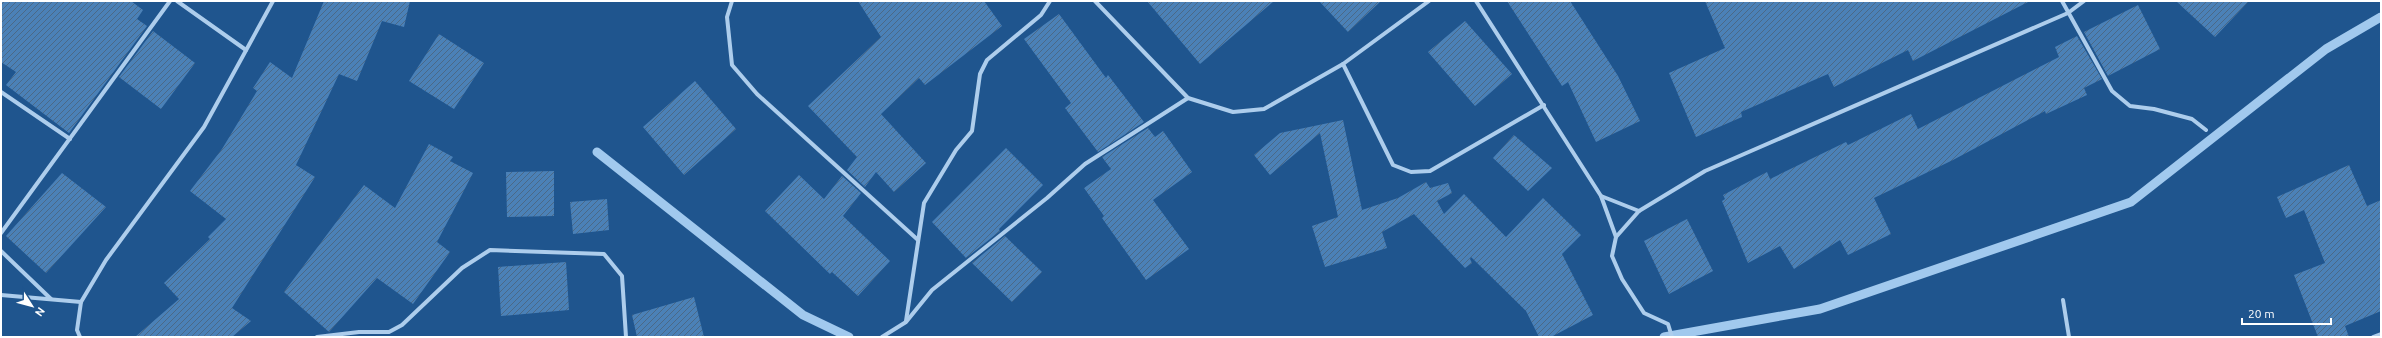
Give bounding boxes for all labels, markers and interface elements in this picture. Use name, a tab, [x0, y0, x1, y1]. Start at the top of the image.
north arrow	[12, 286, 52, 326]
scale bar	[2242, 300, 2331, 326]
text: N	[33, 305, 47, 319]
text: 20 m	[2248, 307, 2275, 320]

